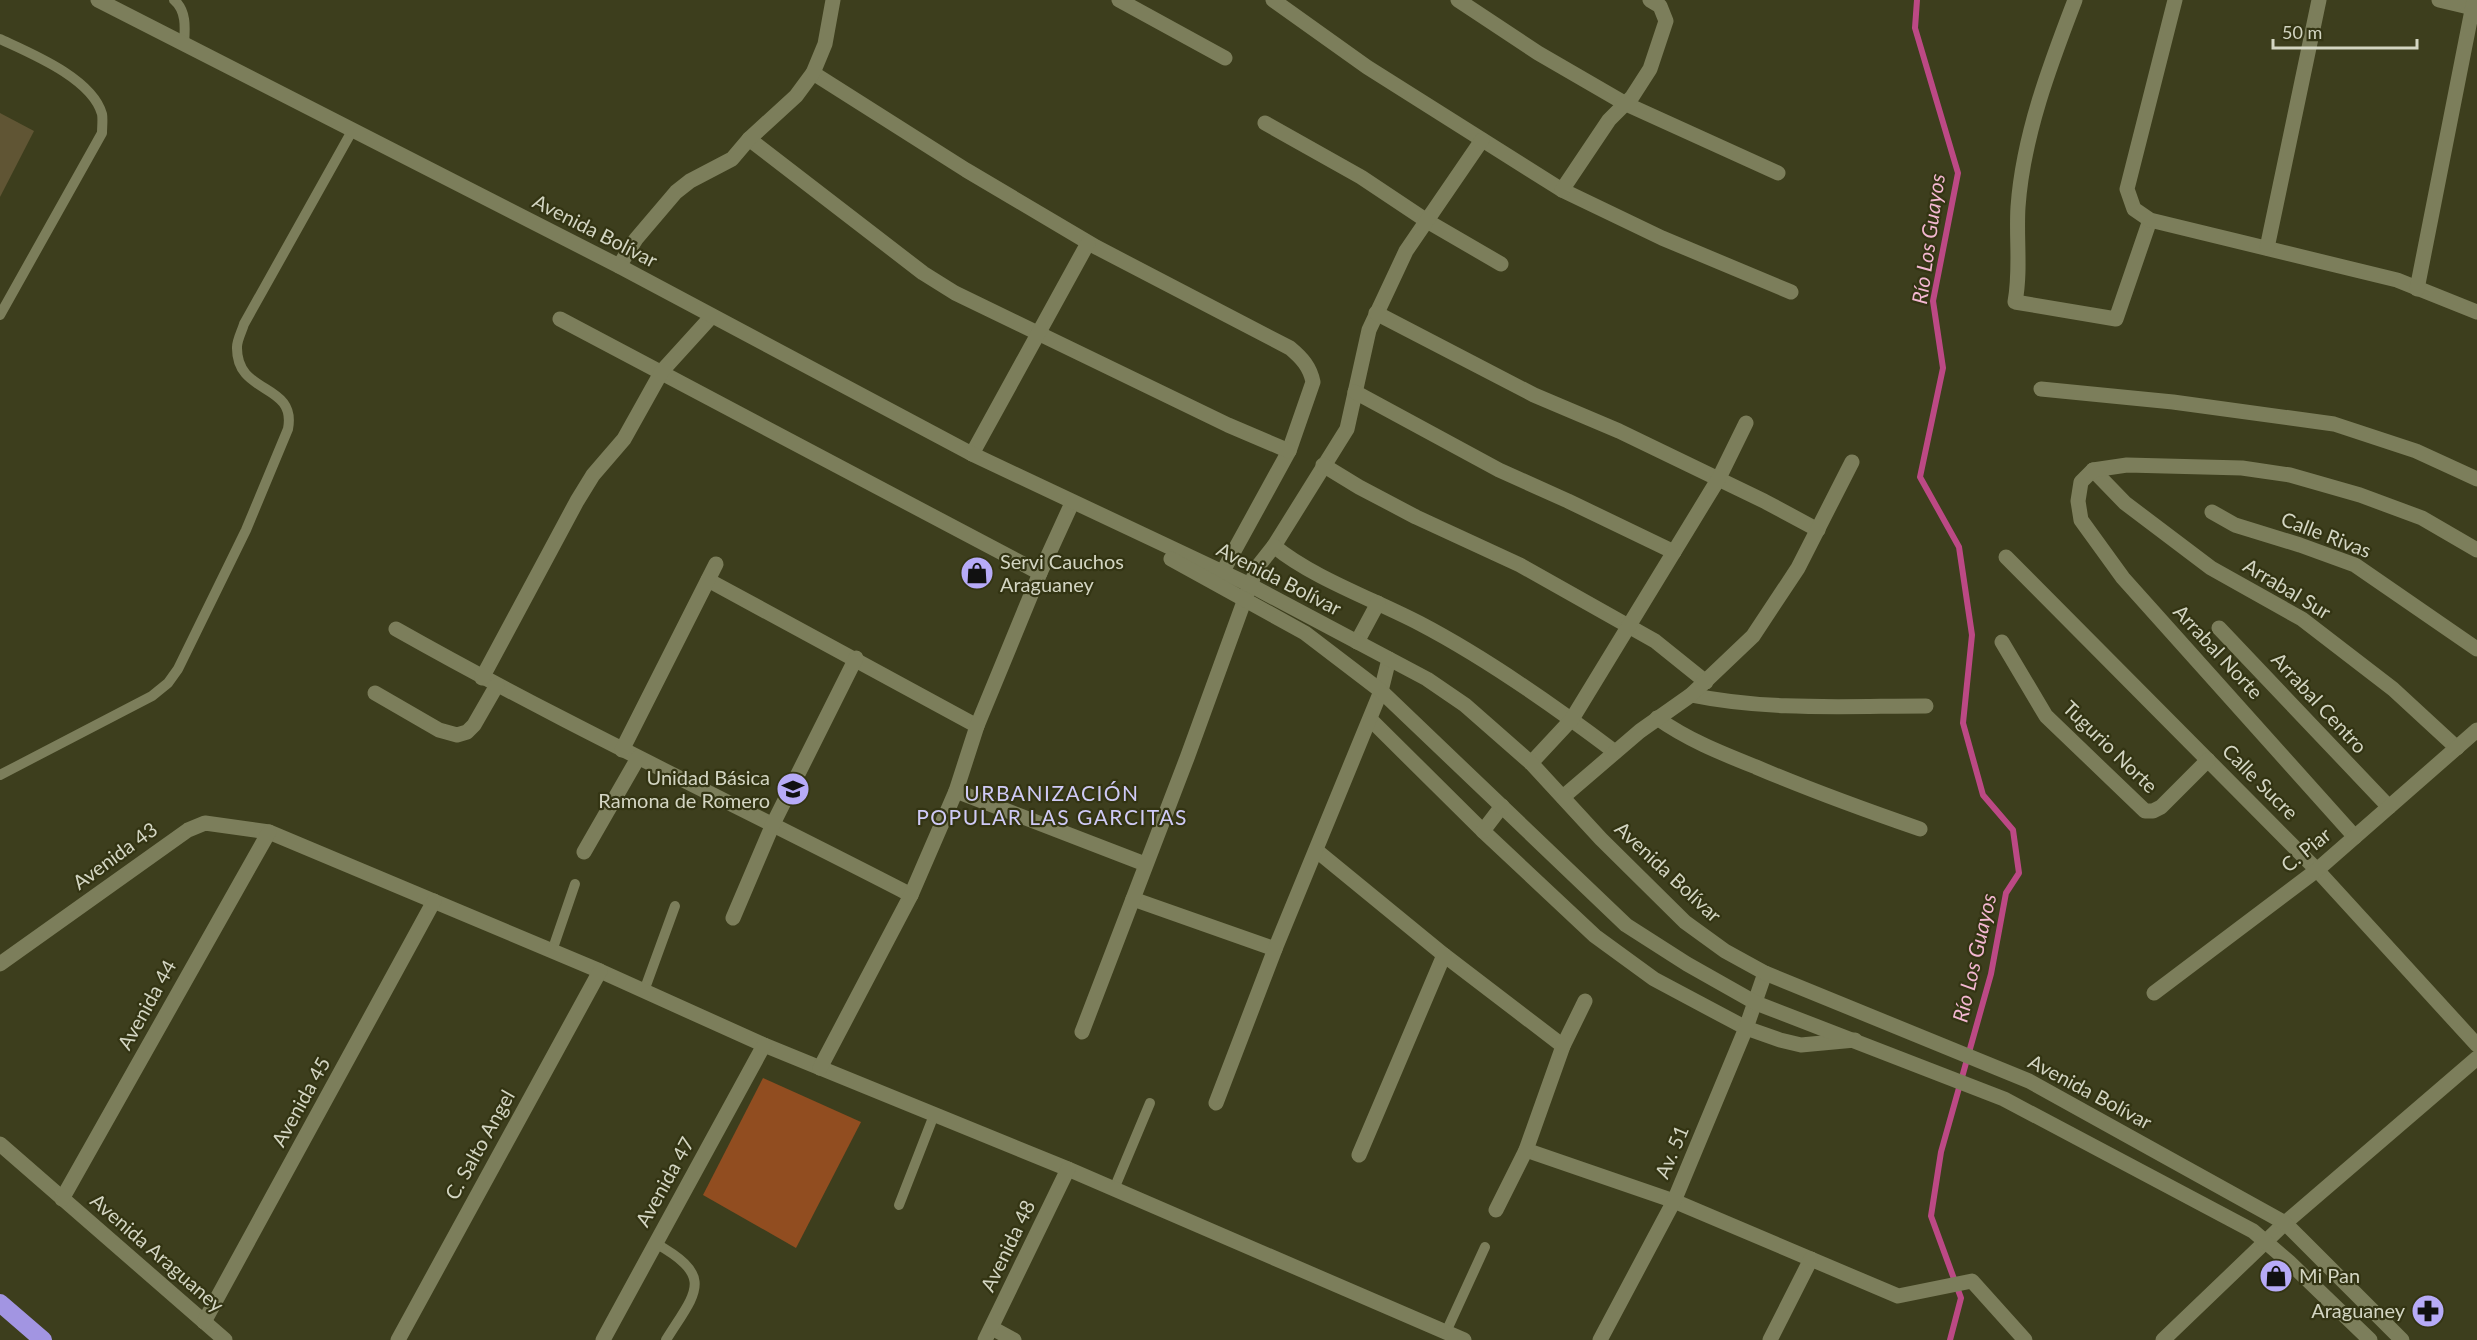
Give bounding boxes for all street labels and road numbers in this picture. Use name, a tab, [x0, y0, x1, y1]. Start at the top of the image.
street label: Avenida Bolívar	[529, 188, 662, 272]
street label: Calle Rivas	[2278, 506, 2375, 562]
street label: Avenida Bolívar	[1213, 536, 1346, 620]
street label: Arrabal Sur	[2239, 553, 2336, 624]
street label: Arrabal Norte	[2169, 599, 2268, 703]
street label: Arrabal Centro	[2267, 647, 2372, 758]
street label: Tugurio Norte	[2058, 695, 2163, 797]
street label: Calle Sucre	[2218, 738, 2304, 824]
street label: Avenida 43	[67, 816, 161, 894]
street label: Avenida Bolívar	[1611, 816, 1727, 927]
street label: C. Piar	[2276, 821, 2336, 877]
street label: Avenida 44	[112, 955, 181, 1054]
street label: Avenida Bolívar	[2025, 1048, 2157, 1134]
street label: Avenida 45	[266, 1053, 335, 1151]
street label: C. Salto Angel	[439, 1085, 519, 1204]
street label: Av. 51	[1649, 1121, 1693, 1182]
street label: Avenida 47	[630, 1133, 699, 1231]
street label: Avenida Araguaney	[86, 1188, 230, 1317]
street label: Avenida 48	[975, 1196, 1040, 1295]

